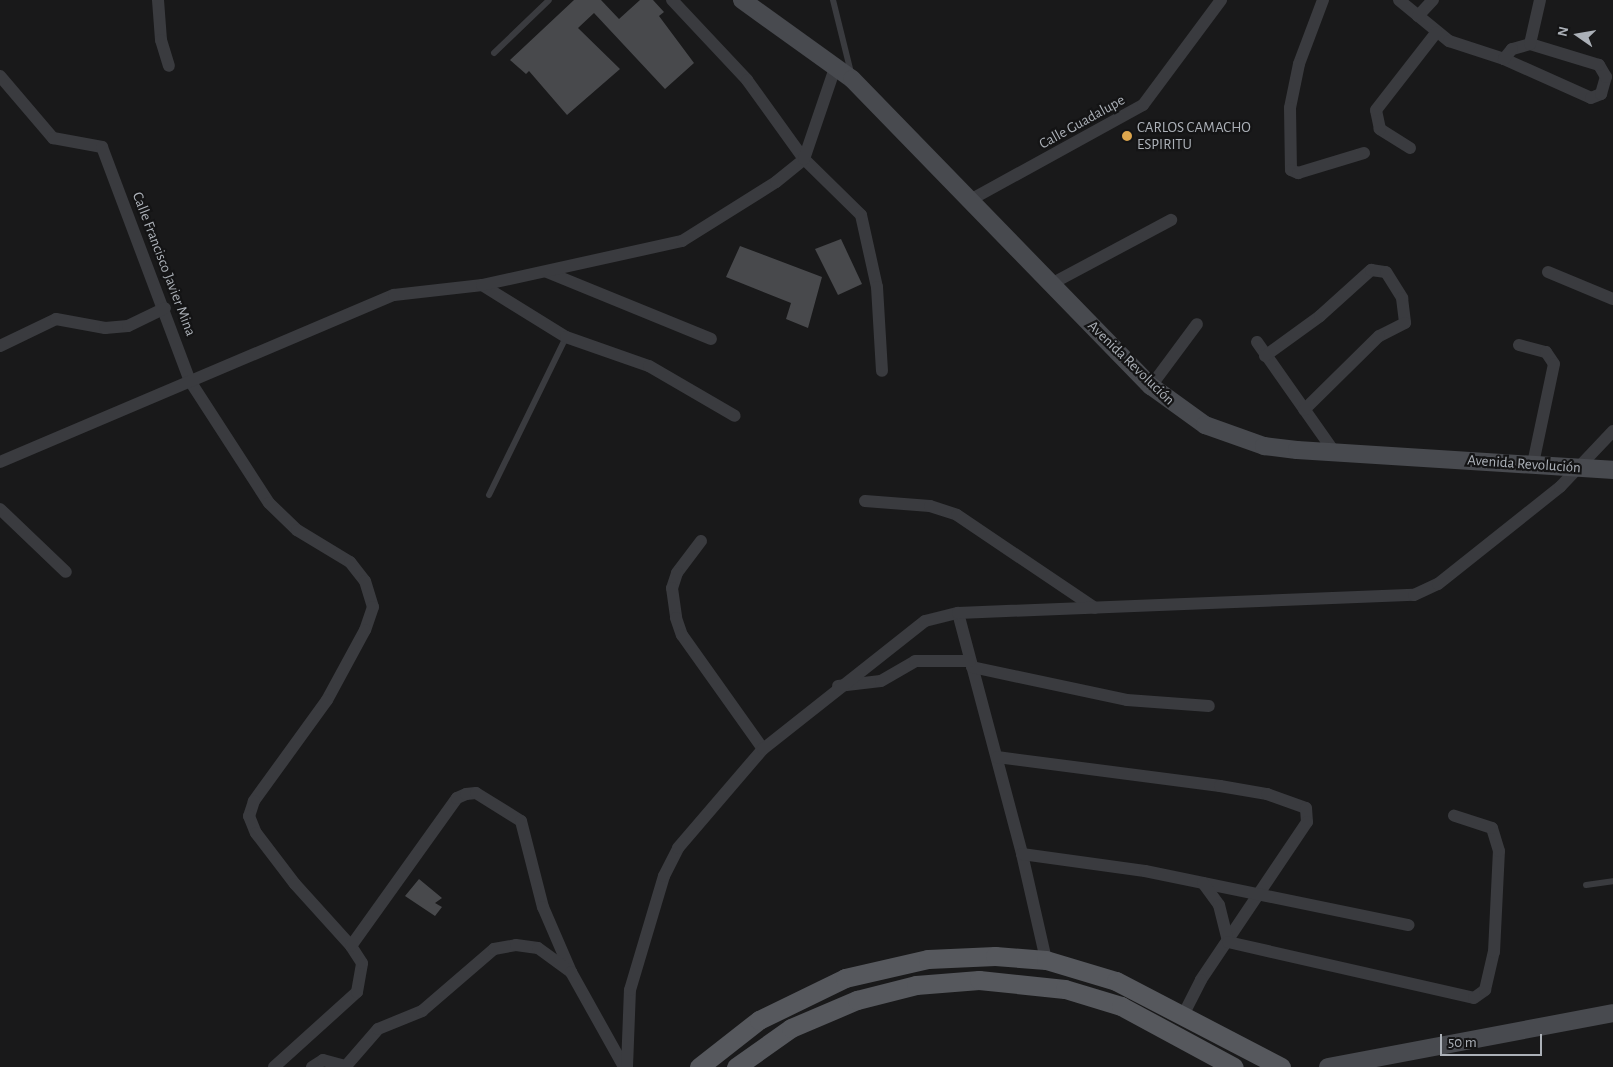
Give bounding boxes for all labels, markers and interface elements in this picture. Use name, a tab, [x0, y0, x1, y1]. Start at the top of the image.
north arrow	[1553, 10, 1603, 60]
text: N	[1555, 25, 1571, 38]
street label: Calle Guadalupe	[1036, 91, 1128, 153]
place label: CARLOS CAMACHO ESPIRITU	[1137, 118, 1251, 153]
marker: CARLOS CAMACHO ESPIRITU	[1121, 130, 1133, 142]
street label: Calle Francisco Javier Mina	[128, 189, 200, 339]
street label: Avenida Revolución	[1084, 317, 1178, 409]
street label: Avenida Revolución	[1467, 451, 1581, 477]
scale bar	[1443, 1024, 1546, 1056]
text: 50 m	[1448, 1035, 1477, 1050]

